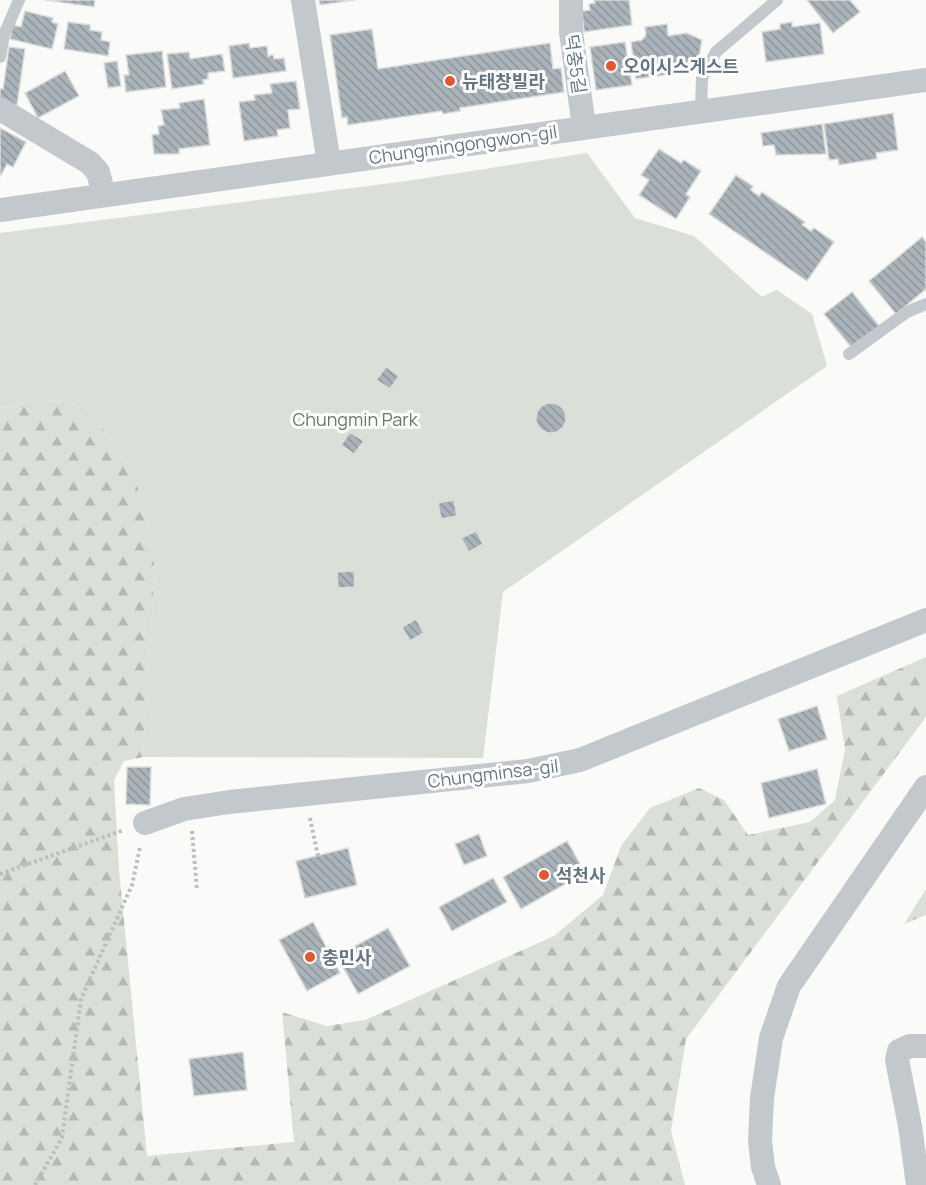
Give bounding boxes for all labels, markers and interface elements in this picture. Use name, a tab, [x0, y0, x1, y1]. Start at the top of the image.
street label: 덕충5길	[560, 33, 592, 95]
place label: 오이시스게스트	[623, 54, 739, 78]
marker: 오이시스게스트	[604, 59, 618, 73]
place label: 뉴태창빌라	[462, 69, 545, 93]
marker: 뉴태창빌라	[443, 74, 457, 88]
street label: Chungmingongwon-gil	[367, 119, 559, 169]
park label: Chungmin Park	[292, 407, 419, 431]
street label: Chungminsa-gil	[426, 753, 560, 793]
place label: 석천사	[556, 863, 606, 887]
marker: 석천사	[537, 868, 551, 882]
place label: 충민사	[322, 945, 372, 969]
marker: 충민사	[303, 950, 317, 964]

